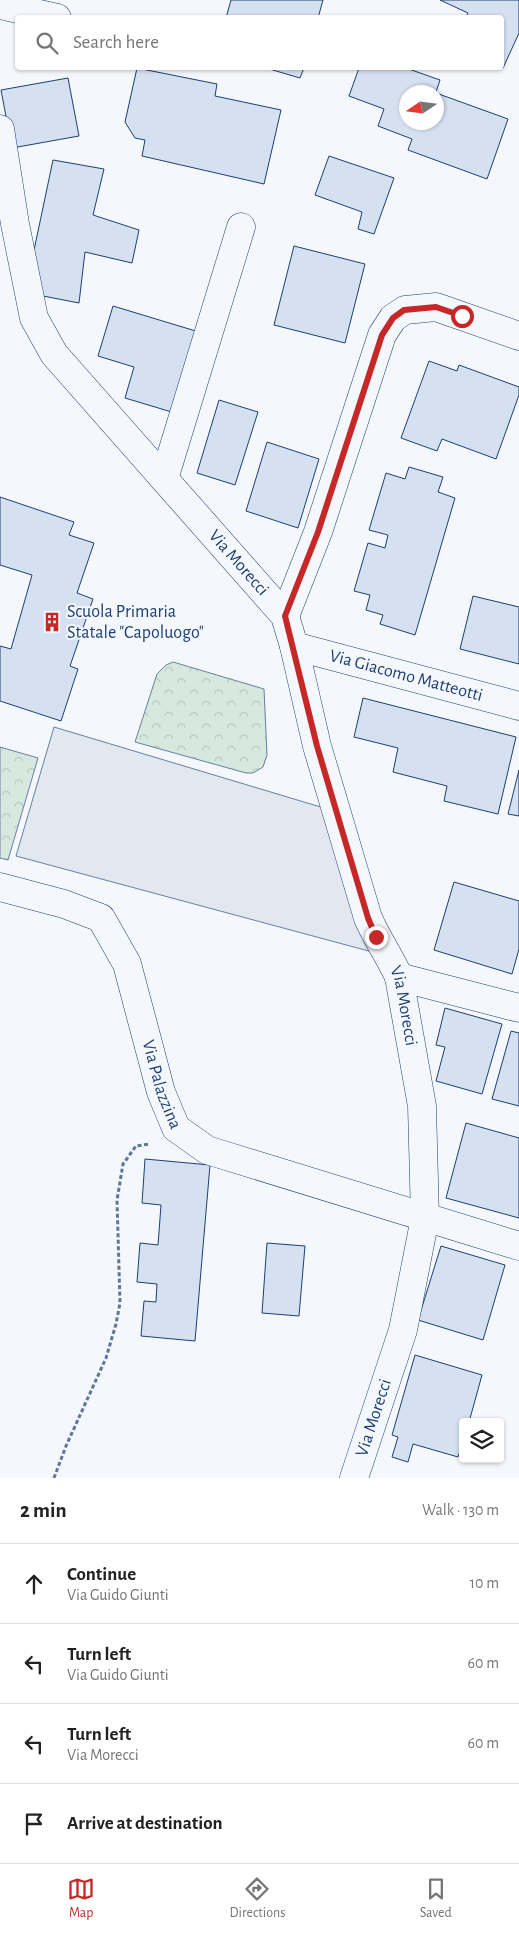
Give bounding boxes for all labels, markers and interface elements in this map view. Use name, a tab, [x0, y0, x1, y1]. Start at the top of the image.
search box	[15, 15, 504, 70]
icon: search	[33, 29, 61, 57]
text: Search here	[73, 33, 159, 52]
north arrow	[399, 85, 444, 130]
route start	[451, 305, 474, 328]
street label: Via Morecci	[205, 527, 272, 599]
place label: Scuola Primaria Statale "Capoluogo"	[67, 603, 204, 642]
building icon: Scuola Primaria Statale "Capoluogo"	[41, 611, 63, 633]
street label: Via Giacomo Matteotti	[328, 647, 485, 705]
route end	[365, 926, 388, 949]
street label: Via Morecci	[386, 963, 420, 1047]
street label: Via Palazzina	[139, 1038, 184, 1132]
street label: Via Morecci	[353, 1377, 395, 1459]
map controls	[459, 1418, 504, 1463]
button: layers	[459, 1418, 504, 1463]
text: 2 min	[20, 1500, 67, 1521]
text: Walk · 130 m	[422, 1502, 499, 1518]
text: Continue	[67, 1565, 136, 1584]
icon: ahead	[20, 1570, 48, 1598]
text: 10 m	[470, 1575, 499, 1591]
text: Via Guido Giunti	[67, 1587, 169, 1603]
text: Turn left	[67, 1645, 131, 1664]
icon: left	[20, 1650, 48, 1678]
text: 60 m	[468, 1655, 499, 1671]
text: Via Guido Giunti	[67, 1667, 169, 1683]
text: Turn left	[67, 1725, 131, 1744]
icon: left	[20, 1730, 48, 1758]
text: 60 m	[468, 1735, 499, 1751]
text: Via Morecci	[67, 1747, 139, 1763]
icon: arrive	[20, 1810, 48, 1838]
text: Arrive at destination	[67, 1814, 223, 1833]
tab: Map	[67, 1875, 95, 1922]
tab: Directions	[230, 1875, 285, 1922]
tab: Saved	[420, 1875, 452, 1922]

